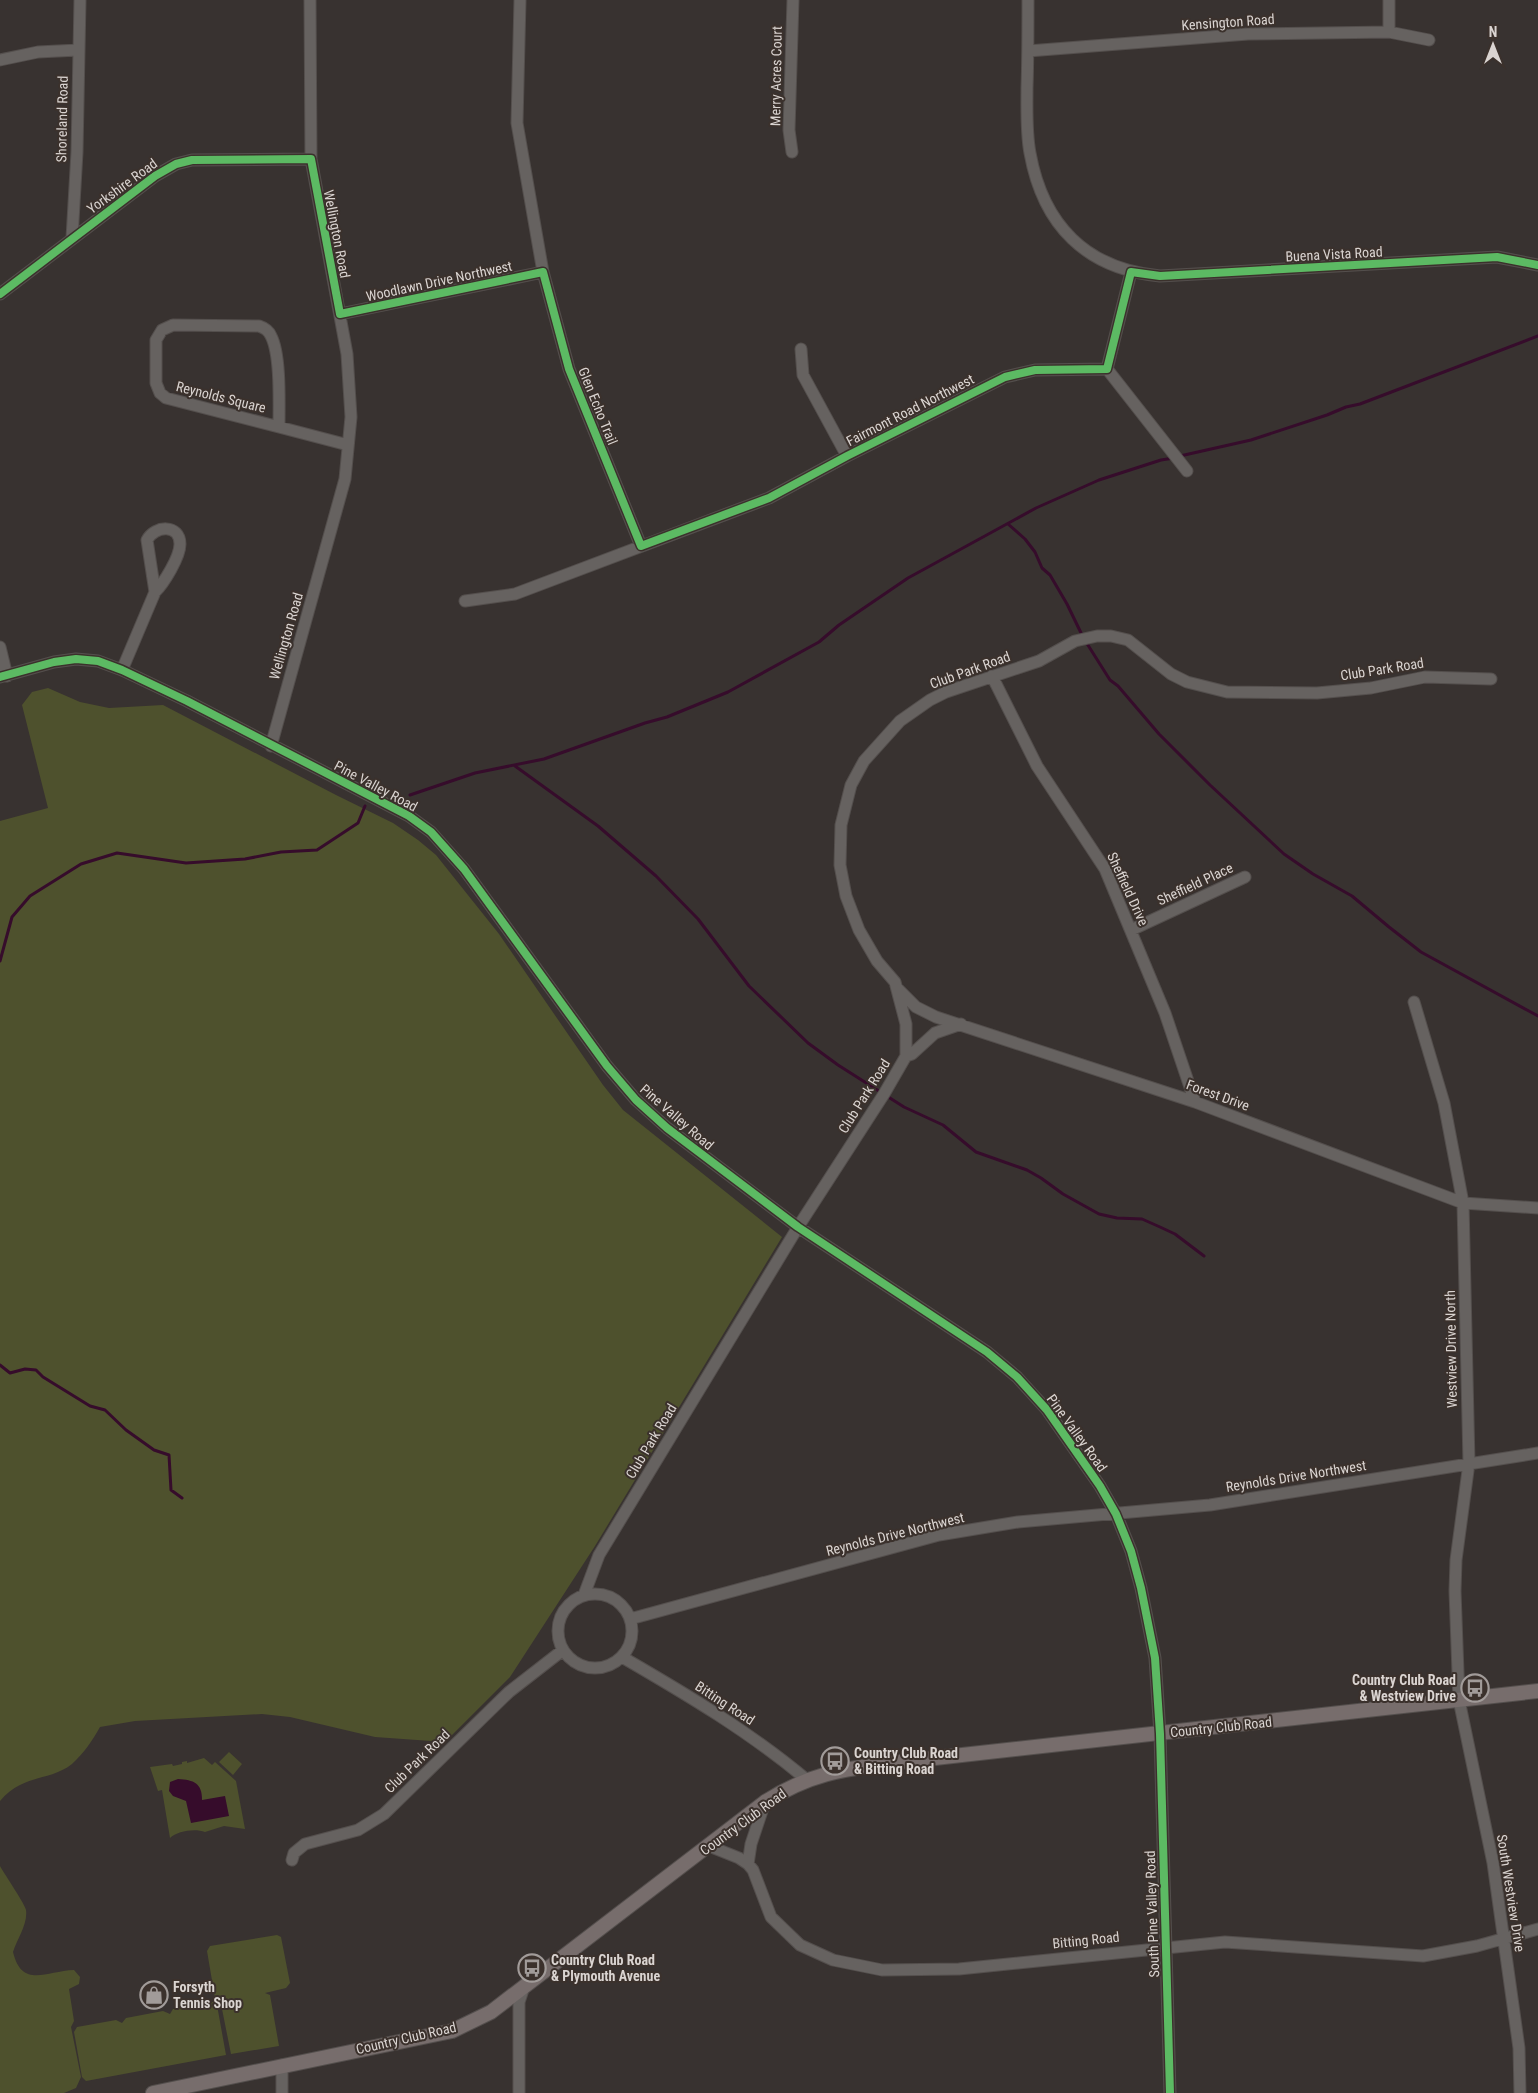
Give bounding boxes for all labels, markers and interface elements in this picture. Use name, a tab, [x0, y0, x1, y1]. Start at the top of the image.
street label: Kensington Road	[1181, 11, 1275, 33]
north arrow	[1468, 20, 1518, 70]
text: N	[1489, 24, 1497, 40]
street label: Merry Acres Court	[767, 26, 785, 126]
street label: Shoreland Road	[53, 76, 71, 162]
street label: Yorkshire Road	[84, 155, 160, 217]
street label: Wellington Road	[321, 189, 353, 279]
street label: Buena Vista Road	[1285, 243, 1383, 265]
street label: Woodlawn Drive Northwest	[364, 258, 514, 304]
street label: Glen Echo Trail	[575, 365, 621, 447]
street label: Fairmont Road Northwest	[843, 371, 977, 449]
street label: Reynolds Square	[175, 378, 268, 416]
street label: Wellington Road	[266, 591, 306, 681]
street label: Club Park Road	[928, 648, 1012, 692]
street label: Club Park Road	[1339, 655, 1425, 683]
street label: Pine Valley Road	[332, 757, 420, 815]
street label: Sheffield Drive	[1104, 850, 1152, 929]
street label: Sheffield Place	[1155, 859, 1236, 909]
street label: Club Park Road	[835, 1056, 893, 1136]
street label: Forest Drive	[1184, 1076, 1252, 1114]
street label: Pine Valley Road	[637, 1081, 717, 1153]
street label: Westview Drive North	[1442, 1290, 1460, 1408]
street label: Pine Valley Road	[1044, 1391, 1110, 1475]
street label: Club Park Road	[622, 1401, 680, 1481]
street label: Reynolds Drive Northwest	[1225, 1457, 1367, 1495]
street label: Reynolds Drive Northwest	[824, 1509, 966, 1559]
place label: Country Club Road & Westview Drive	[1352, 1672, 1456, 1704]
bus stop icon: Country Club Road & Westview Drive	[1460, 1673, 1490, 1703]
street label: Bitting Road	[692, 1678, 758, 1728]
street label: Country Club Road	[1169, 1714, 1273, 1740]
street label: Club Park Road	[381, 1726, 453, 1796]
place label: Country Club Road & Bitting Road	[854, 1745, 958, 1777]
bus stop icon: Country Club Road & Bitting Road	[820, 1746, 850, 1776]
street label: Country Club Road	[697, 1785, 789, 1859]
street label: South Westview Drive	[1494, 1833, 1528, 1953]
street label: South Pine Valley Road	[1142, 1850, 1162, 1978]
street label: Bitting Road	[1052, 1929, 1120, 1951]
place label: Country Club Road & Plymouth Avenue	[551, 1952, 660, 1984]
bus stop icon: Country Club Road & Plymouth Avenue	[517, 1953, 547, 1983]
place label: Forsyth Tennis Shop	[173, 1979, 242, 2011]
shop icon: Forsyth Tennis Shop	[139, 1980, 169, 2010]
street label: Country Club Road	[354, 2019, 458, 2057]

